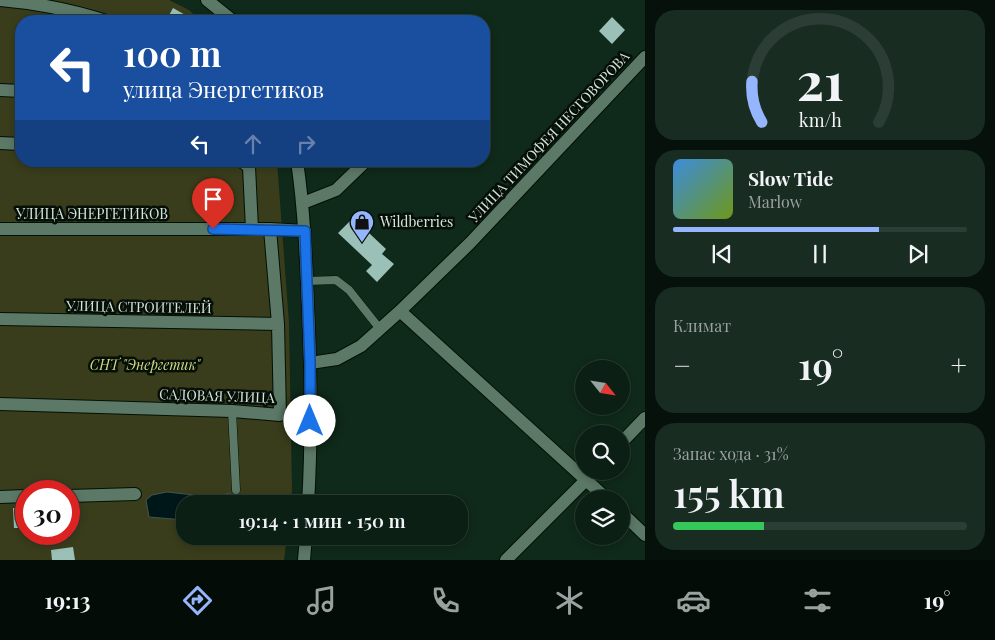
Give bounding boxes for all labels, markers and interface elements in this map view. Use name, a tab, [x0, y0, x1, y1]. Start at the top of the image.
text: 100 m	[123, 29, 221, 76]
icon: left	[40, 35, 105, 100]
text: 21	[796, 45, 844, 114]
street label: УЛИЦА ТИМОФЕЯ НЕСГОВОРОВА	[463, 47, 633, 227]
text: улица Энергетиков	[123, 74, 324, 104]
text: km/h	[799, 108, 842, 131]
icon: left	[186, 130, 214, 158]
icon: ahead	[239, 130, 267, 158]
icon: right	[292, 130, 320, 158]
text: Slow Tide	[748, 165, 833, 191]
pin	[192, 178, 234, 229]
icon: arrive	[199, 185, 227, 213]
text: Marlow	[748, 191, 802, 212]
street label: УЛИЦА ЭНЕРГЕТИКОВ	[15, 204, 168, 223]
shop icon: Wildberries	[349, 209, 375, 243]
place label: Wildberries	[379, 212, 453, 231]
icon: previous	[708, 240, 736, 268]
icon: pause	[806, 240, 834, 268]
icon: next	[904, 240, 932, 268]
street label: УЛИЦА СТРОИТЕЛЕЙ	[65, 296, 212, 317]
text: Климат	[673, 315, 731, 336]
text: 19°	[798, 339, 844, 390]
text: −	[673, 346, 691, 383]
text: +	[951, 346, 967, 383]
park label: СНТ "Энергетик"	[90, 355, 201, 374]
north arrow	[575, 360, 630, 415]
map controls	[575, 360, 630, 545]
street label: САДОВАЯ УЛИЦА	[159, 384, 275, 407]
position arrow	[283, 394, 335, 446]
button: search	[575, 425, 630, 480]
text: Запас хода · 31%	[673, 443, 789, 464]
text: 155 km	[673, 467, 785, 518]
speed limit sign: 30	[15, 480, 80, 545]
button: layers	[575, 490, 630, 545]
text: 19:14 · 1 мин · 150 m	[238, 507, 406, 533]
icon: directions	[180, 583, 215, 618]
icon: music	[304, 583, 339, 618]
icon: phone	[428, 583, 463, 618]
icon: climate	[552, 583, 587, 618]
icon: car	[676, 583, 711, 618]
icon: filters	[800, 583, 835, 618]
text: 19:13	[45, 585, 91, 615]
text: 19°	[924, 585, 950, 615]

